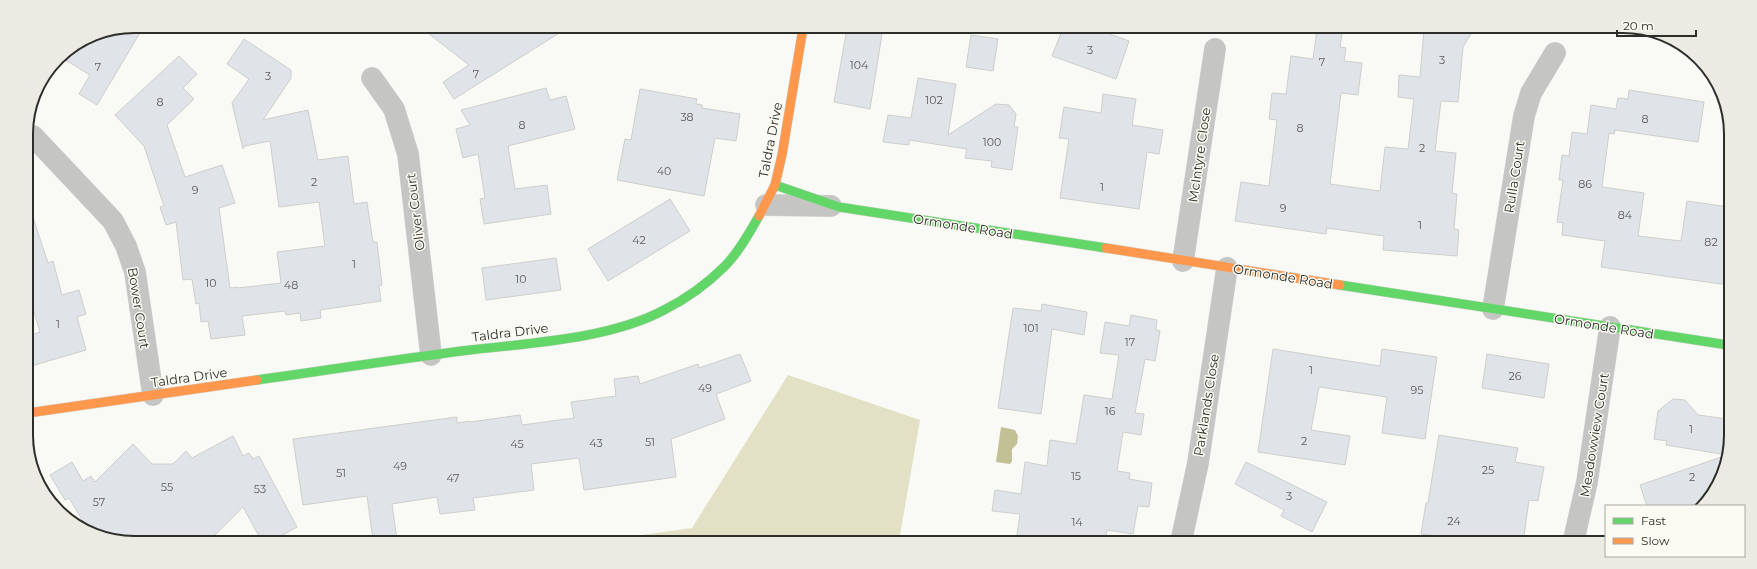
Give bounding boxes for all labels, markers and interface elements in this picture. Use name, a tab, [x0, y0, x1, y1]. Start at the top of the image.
scale bar	[1617, 12, 1696, 38]
text: 20 m	[1623, 18, 1654, 33]
house number: 3	[1087, 43, 1093, 57]
house number: 3	[1439, 53, 1445, 67]
house number: 7	[1319, 55, 1325, 69]
house number: 104	[850, 58, 869, 72]
house number: 7	[95, 60, 101, 74]
house number: 7	[473, 67, 479, 81]
house number: 3	[265, 69, 271, 83]
house number: 102	[925, 93, 943, 107]
house number: 8	[156, 95, 164, 109]
street label: Taldra Drive	[755, 101, 785, 179]
street label: McIntyre Close	[1184, 106, 1214, 203]
house number: 38	[680, 110, 694, 124]
house number: 8	[1641, 112, 1649, 126]
house number: 8	[518, 118, 526, 132]
house number: 8	[1296, 121, 1304, 135]
house number: 100	[983, 135, 1001, 149]
street label: Rulla Court	[1500, 140, 1528, 214]
house number: 2	[1419, 141, 1425, 155]
house number: 40	[657, 164, 671, 178]
street label: Oliver Court	[402, 172, 428, 252]
house number: 2	[311, 175, 317, 189]
house number: 86	[1578, 177, 1592, 191]
house number: 1	[1100, 180, 1104, 194]
house number: 9	[192, 183, 199, 197]
house number: 9	[1280, 201, 1287, 215]
house number: 84	[1618, 208, 1633, 222]
street label: Ormonde Road	[912, 210, 1014, 242]
house number: 1	[1418, 218, 1422, 232]
house number: 42	[632, 233, 646, 247]
house number: 82	[1704, 235, 1718, 249]
house number: 1	[352, 257, 356, 271]
street label: Ormonde Road	[1232, 260, 1334, 292]
street label: Bower Court	[125, 266, 153, 350]
house number: 10	[515, 272, 527, 286]
house number: 10	[205, 276, 217, 290]
house number: 48	[284, 278, 298, 292]
street label: Ormonde Road	[1553, 310, 1655, 342]
house number: 1	[56, 317, 60, 331]
street label: Taldra Drive	[471, 319, 549, 345]
house number: 101	[1023, 321, 1039, 335]
house number: 17	[1125, 335, 1135, 349]
street label: Parklands Close	[1190, 353, 1222, 457]
house number: 1	[1309, 363, 1313, 377]
street label: Taldra Drive	[150, 364, 228, 390]
house number: 26	[1509, 369, 1522, 383]
street label: Meadowview Court	[1576, 372, 1612, 498]
house number: 49	[698, 381, 712, 395]
house number: 95	[1411, 383, 1423, 397]
house number: 16	[1105, 404, 1116, 418]
house number: 1	[1689, 422, 1693, 436]
house number: 2	[1301, 434, 1307, 448]
house number: 51	[645, 435, 655, 449]
house number: 43	[589, 436, 603, 450]
house number: 45	[510, 437, 524, 451]
house number: 49	[393, 459, 407, 473]
house number: 25	[1482, 463, 1494, 477]
house number: 51	[336, 466, 346, 480]
house number: 15	[1071, 469, 1081, 483]
house number: 2	[1689, 470, 1695, 484]
house number: 47	[446, 471, 460, 485]
house number: 55	[161, 480, 173, 494]
house number: 53	[254, 482, 266, 496]
house number: 3	[1286, 489, 1292, 503]
house number: 57	[93, 495, 105, 509]
legend	[1605, 505, 1745, 557]
text: Fast	[1641, 513, 1666, 528]
house number: 24	[1447, 514, 1461, 528]
house number: 14	[1071, 515, 1083, 529]
text: Slow	[1641, 533, 1670, 548]

